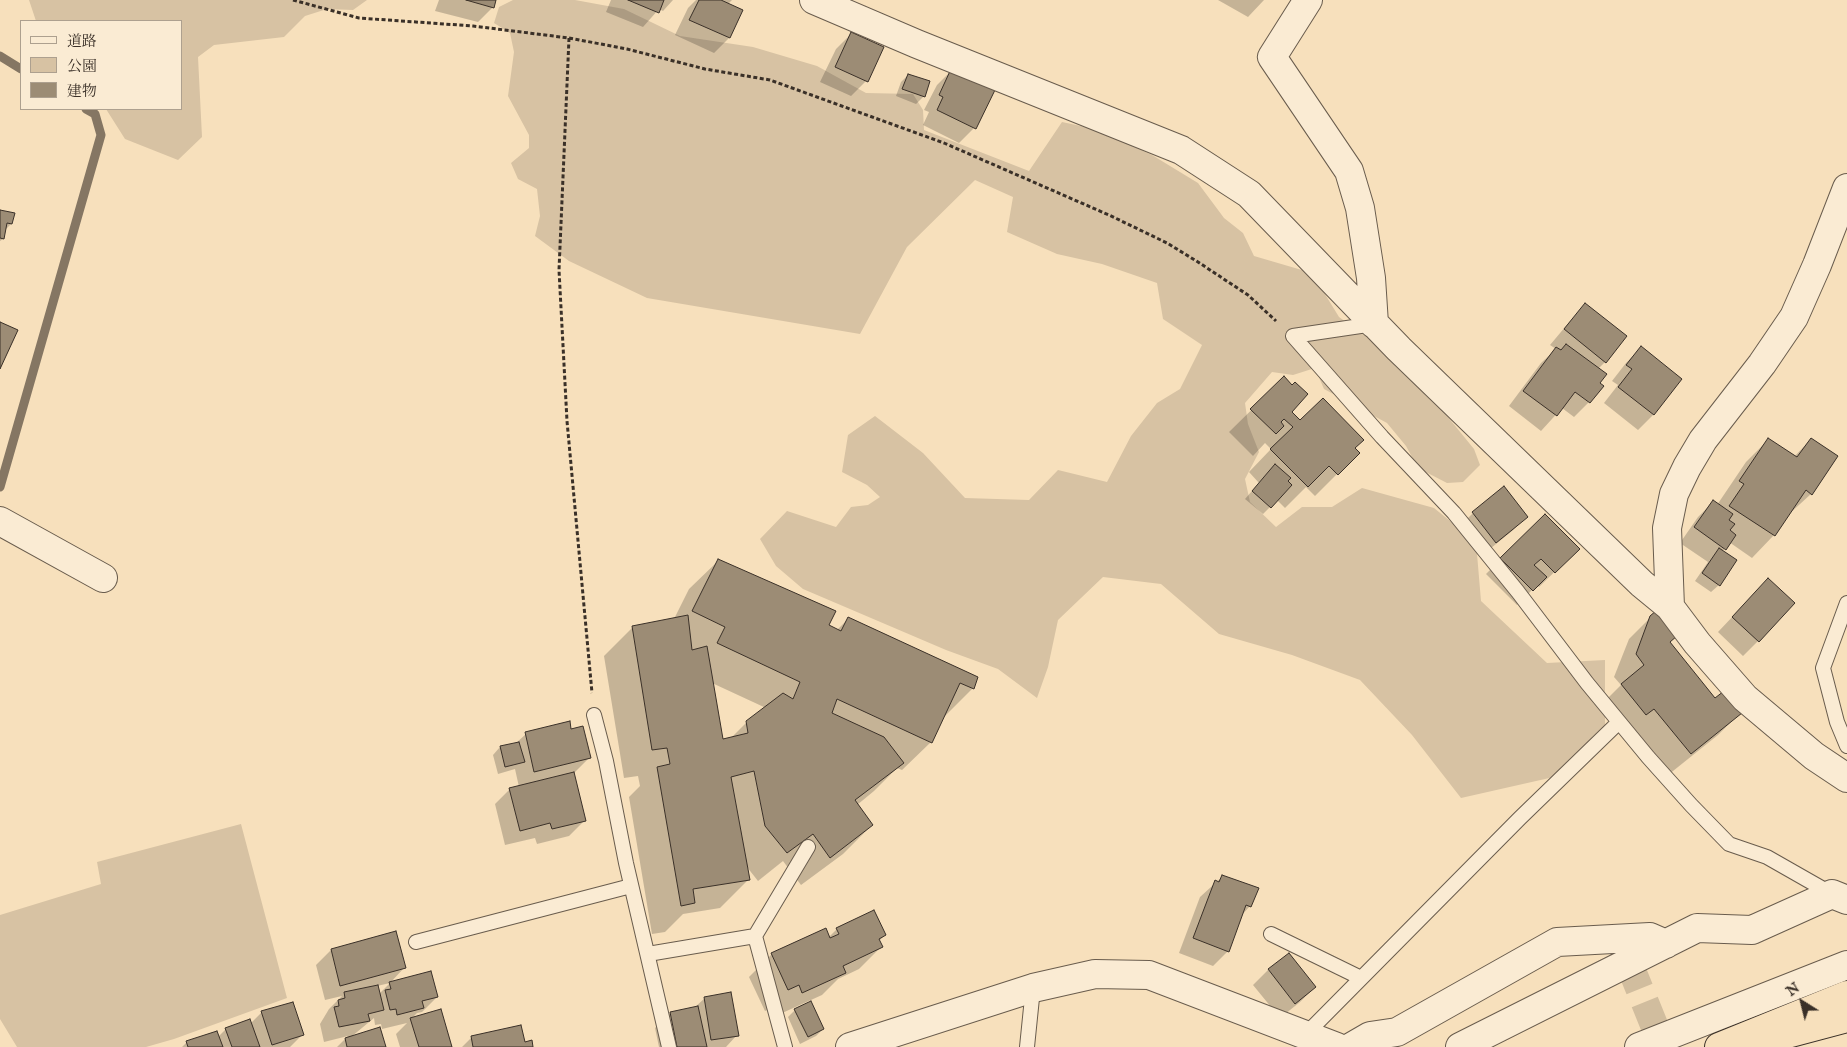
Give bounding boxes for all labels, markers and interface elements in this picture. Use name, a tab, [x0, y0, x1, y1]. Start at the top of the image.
legend	[20, 20, 182, 110]
text: 道路	[67, 32, 97, 51]
text: 公園	[67, 57, 97, 76]
text: 建物	[67, 82, 97, 101]
north arrow	[1777, 977, 1827, 1027]
text: N	[1783, 979, 1803, 1001]

